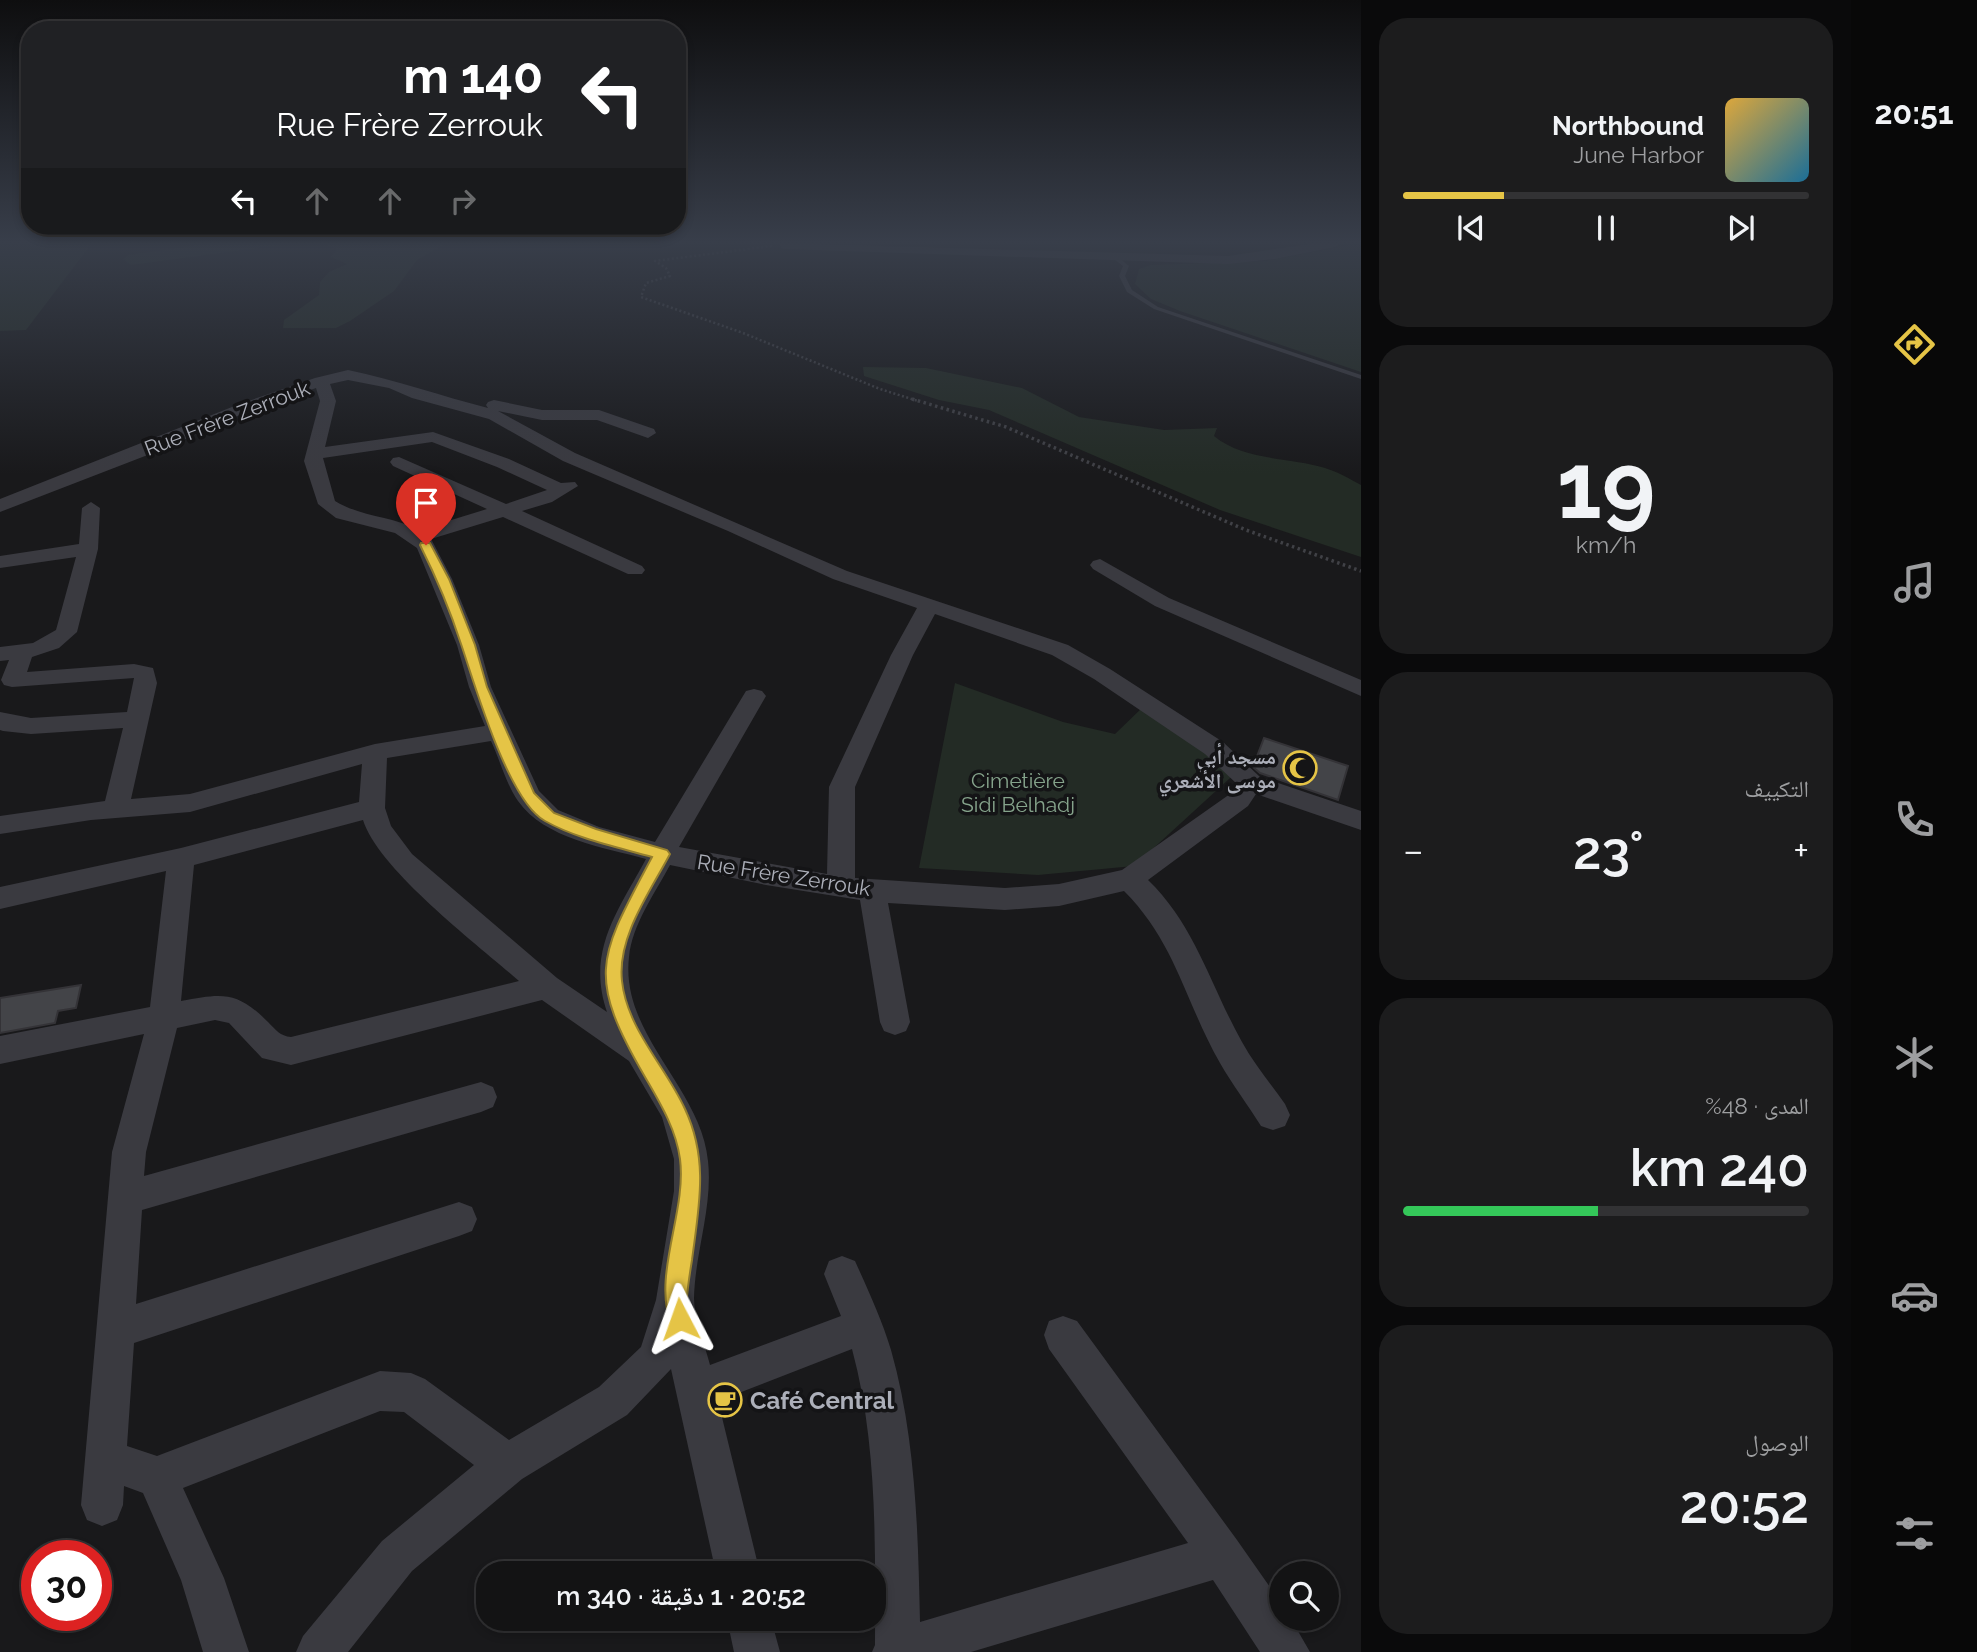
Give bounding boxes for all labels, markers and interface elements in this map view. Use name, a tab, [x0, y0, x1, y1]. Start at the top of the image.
text: 140 m	[403, 47, 543, 104]
icon: left	[567, 49, 658, 140]
text: 20:51	[1874, 94, 1954, 131]
text: Rue Frère Zerrouk	[276, 106, 543, 143]
text: Northbound	[1552, 111, 1704, 141]
text: June Harbor	[1573, 141, 1704, 168]
icon: left	[225, 182, 263, 220]
icon: ahead	[298, 182, 336, 220]
icon: ahead	[371, 182, 409, 220]
icon: right	[444, 182, 482, 220]
icon: previous	[1452, 209, 1490, 247]
icon: pause	[1587, 209, 1625, 247]
icon: next	[1722, 209, 1760, 247]
icon: directions	[1890, 320, 1939, 369]
street label: Rue Frère Zerrouk	[141, 375, 313, 461]
text: 19	[1557, 432, 1655, 539]
pin	[396, 473, 456, 545]
icon: arrive	[407, 484, 445, 522]
text: km/h	[1576, 531, 1636, 558]
icon: music	[1890, 558, 1939, 607]
place label: مسجد أبي موسى الأشعري	[1158, 742, 1276, 797]
mosque icon: مسجد أبي موسى الأشعري	[1281, 749, 1319, 787]
park label: Cimetière Sidi Belhadj	[961, 768, 1075, 817]
text: التكييف	[1744, 775, 1809, 802]
icon: phone	[1890, 795, 1939, 844]
text: 23°	[1573, 820, 1644, 881]
text: −	[1403, 828, 1423, 873]
text: +	[1793, 828, 1809, 873]
street label: Rue Frère Zerrouk	[696, 849, 872, 901]
icon: climate	[1890, 1033, 1939, 1082]
text: المدى · 48%	[1705, 1092, 1809, 1119]
text: 240 km	[1630, 1137, 1809, 1198]
icon: car	[1890, 1271, 1939, 1320]
position arrow	[643, 1282, 717, 1356]
cafe icon: Café Central	[706, 1381, 744, 1419]
place label: Café Central	[750, 1386, 894, 1415]
text: الوصول	[1745, 1429, 1809, 1456]
text: 20:52	[1680, 1474, 1809, 1535]
icon: filters	[1890, 1509, 1939, 1558]
speed limit sign: 30	[21, 1540, 112, 1631]
map controls	[1269, 1561, 1339, 1631]
button: search	[1269, 1561, 1339, 1631]
text: 20:52 · 1 دقيقة · 340 m	[556, 1581, 806, 1611]

